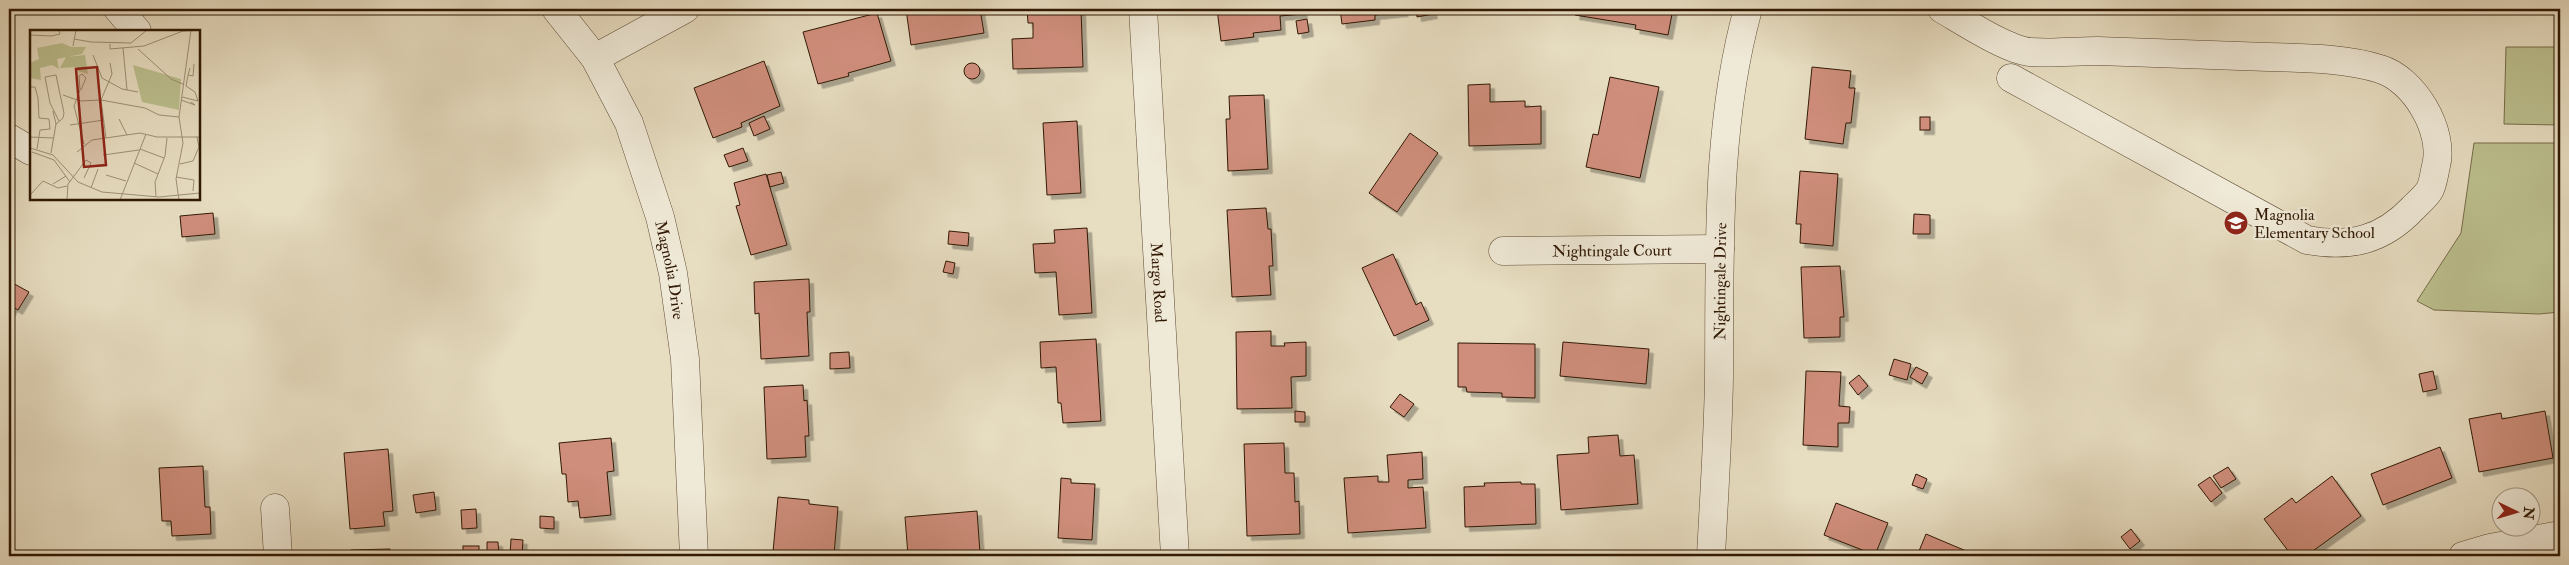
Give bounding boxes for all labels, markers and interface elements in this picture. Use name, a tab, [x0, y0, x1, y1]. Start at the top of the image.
inset map	[30, 30, 200, 200]
place label: Magnolia Elementary School	[2254, 205, 2375, 243]
school or university icon: Magnolia Elementary School	[2223, 210, 2249, 236]
street label: Magnolia Drive	[650, 219, 688, 321]
street label: Nightingale Drive	[1710, 222, 1731, 340]
street label: Nightingale Court	[1552, 240, 1672, 262]
street label: Margo Road	[1146, 242, 1170, 323]
north arrow	[2492, 488, 2542, 538]
text: N	[2519, 505, 2538, 521]

